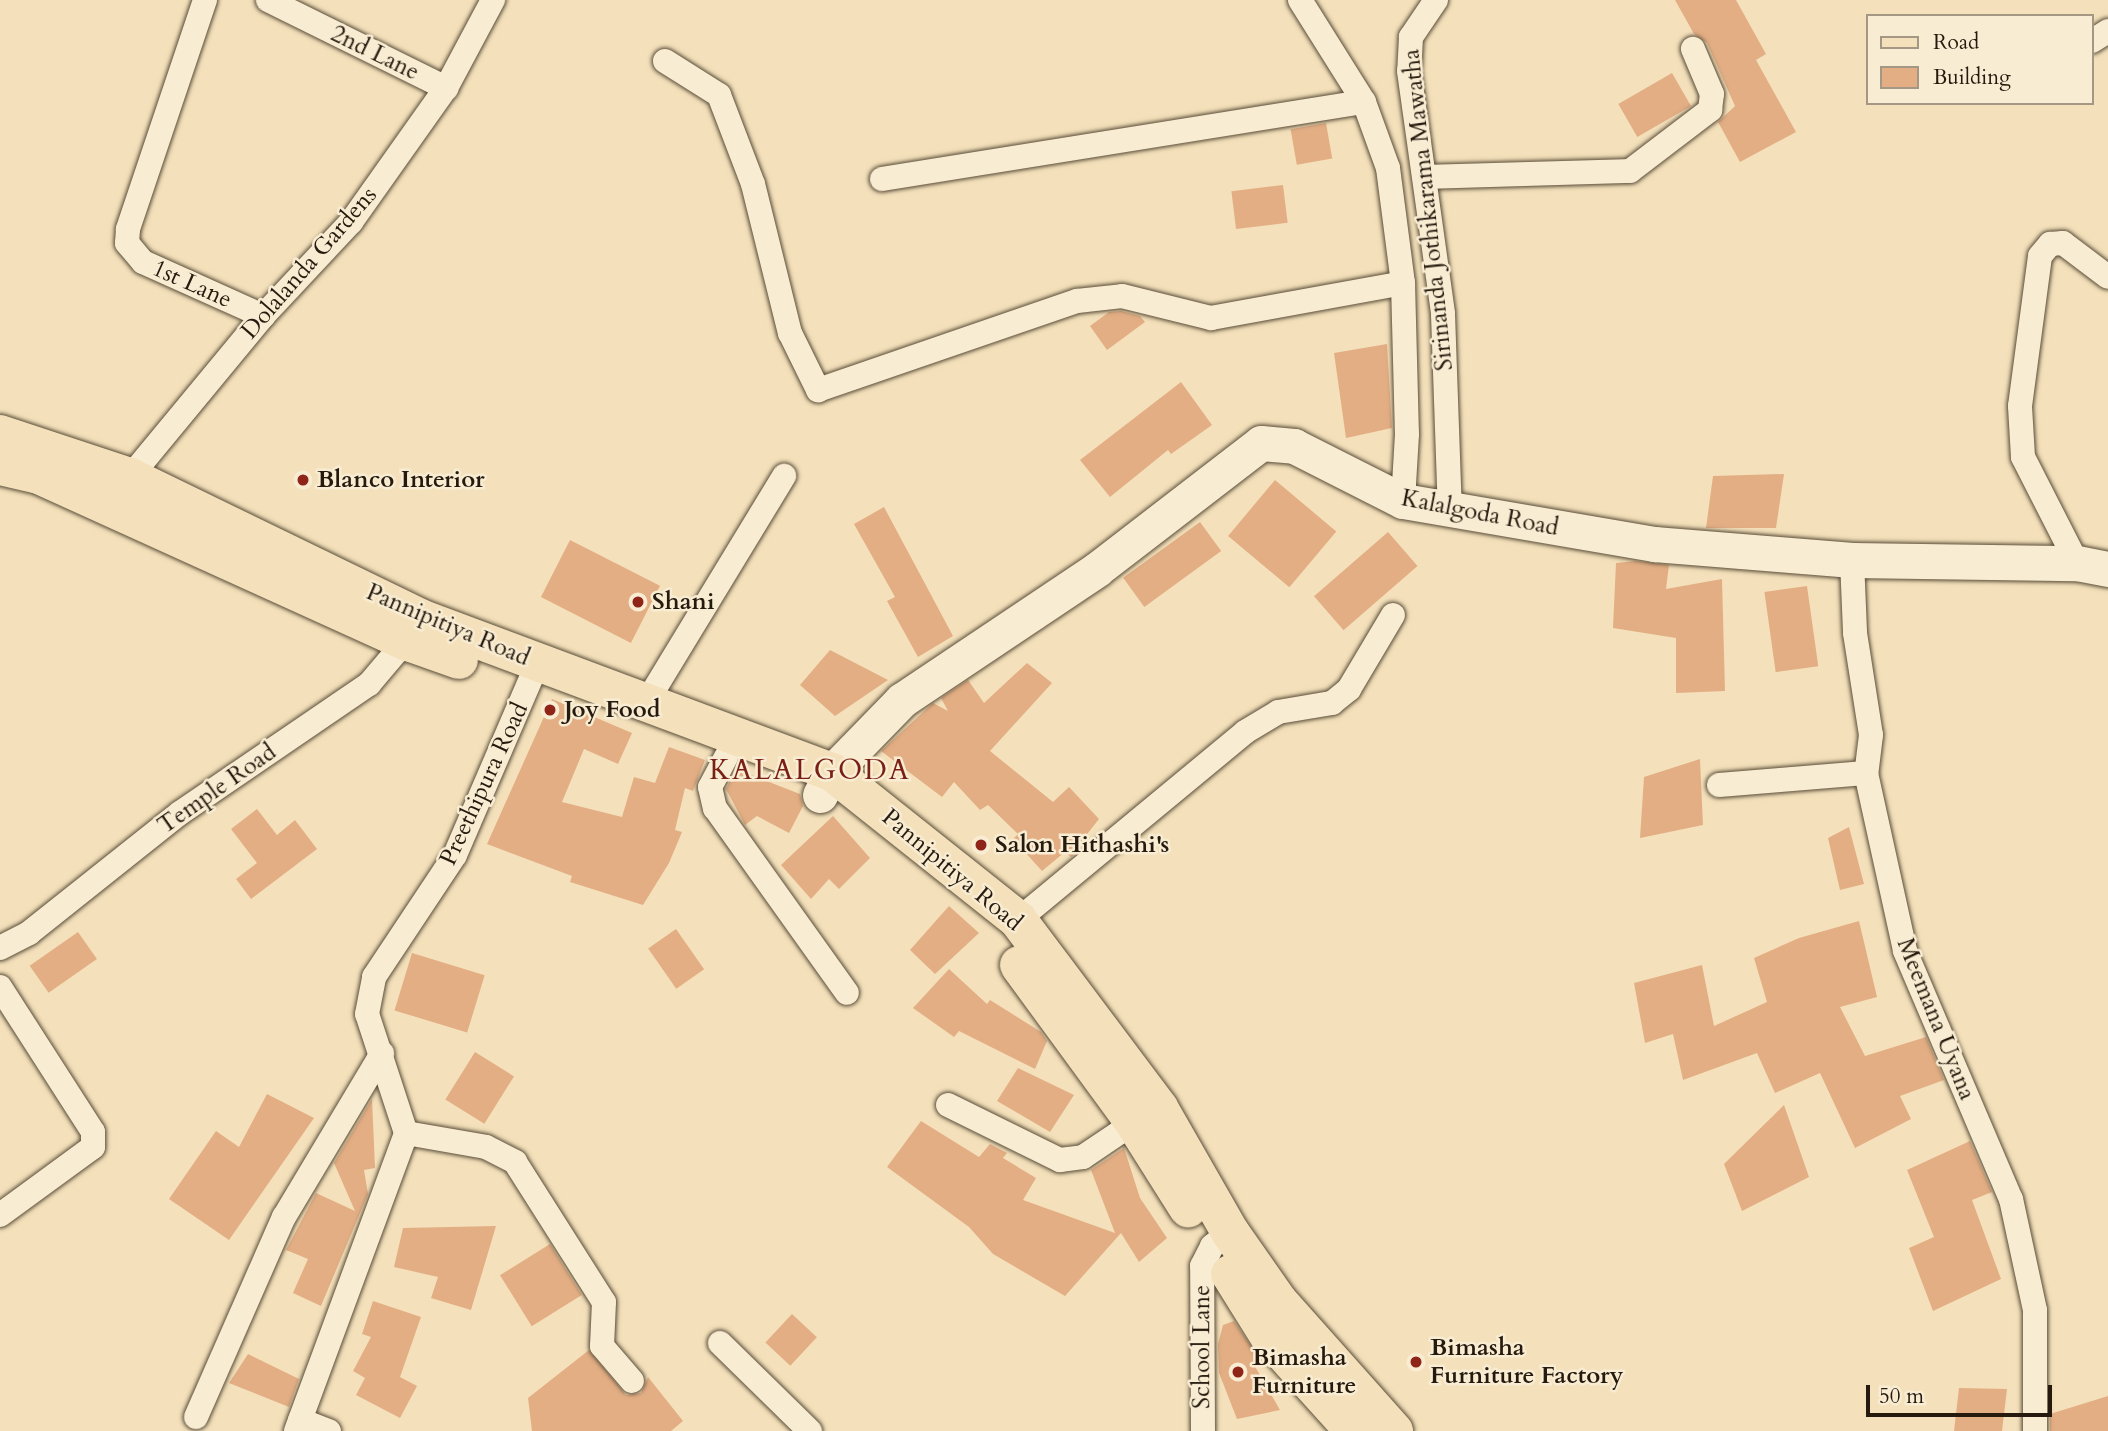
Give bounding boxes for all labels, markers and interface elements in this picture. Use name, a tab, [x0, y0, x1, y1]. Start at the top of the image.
legend	[1867, 14, 2094, 105]
street label: 2nd Lane	[326, 19, 424, 87]
text: Road	[1933, 28, 1979, 57]
street label: Sirinanda Jothikarama Mawatha	[1397, 48, 1459, 372]
text: Building	[1933, 63, 2011, 92]
street label: Dolalanda Gardens	[235, 181, 383, 345]
street label: 1st Lane	[148, 254, 236, 314]
place label: Blanco Interior	[317, 466, 485, 494]
marker: Blanco Interior	[295, 472, 311, 488]
street label: Kalalgoda Road	[1399, 484, 1561, 542]
street label: Pannipitiya Road	[362, 578, 534, 672]
place label: Shani	[652, 588, 715, 616]
marker: Shani	[630, 594, 646, 610]
place label: Joy Food	[564, 696, 660, 724]
street label: Preethipura Road	[434, 698, 534, 870]
marker: Joy Food	[542, 702, 558, 718]
street label: Temple Road	[152, 738, 282, 840]
district label: KALALGODA	[710, 753, 910, 787]
street label: Pannipitiya Road	[876, 803, 1028, 937]
place label: Salon Hithashi's	[995, 831, 1169, 859]
marker: Salon Hithashi's	[973, 837, 989, 853]
street label: Meemana Uyana	[1890, 934, 1982, 1104]
street label: School Lane	[1188, 1285, 1216, 1409]
place label: Bimasha Furniture Factory	[1430, 1334, 1623, 1390]
place label: Bimasha Furniture	[1252, 1344, 1356, 1400]
marker: Bimasha Furniture Factory	[1408, 1354, 1424, 1370]
marker: Bimasha Furniture	[1230, 1364, 1246, 1380]
scale bar	[1870, 1372, 2056, 1416]
text: 50 m	[1879, 1382, 1924, 1411]

